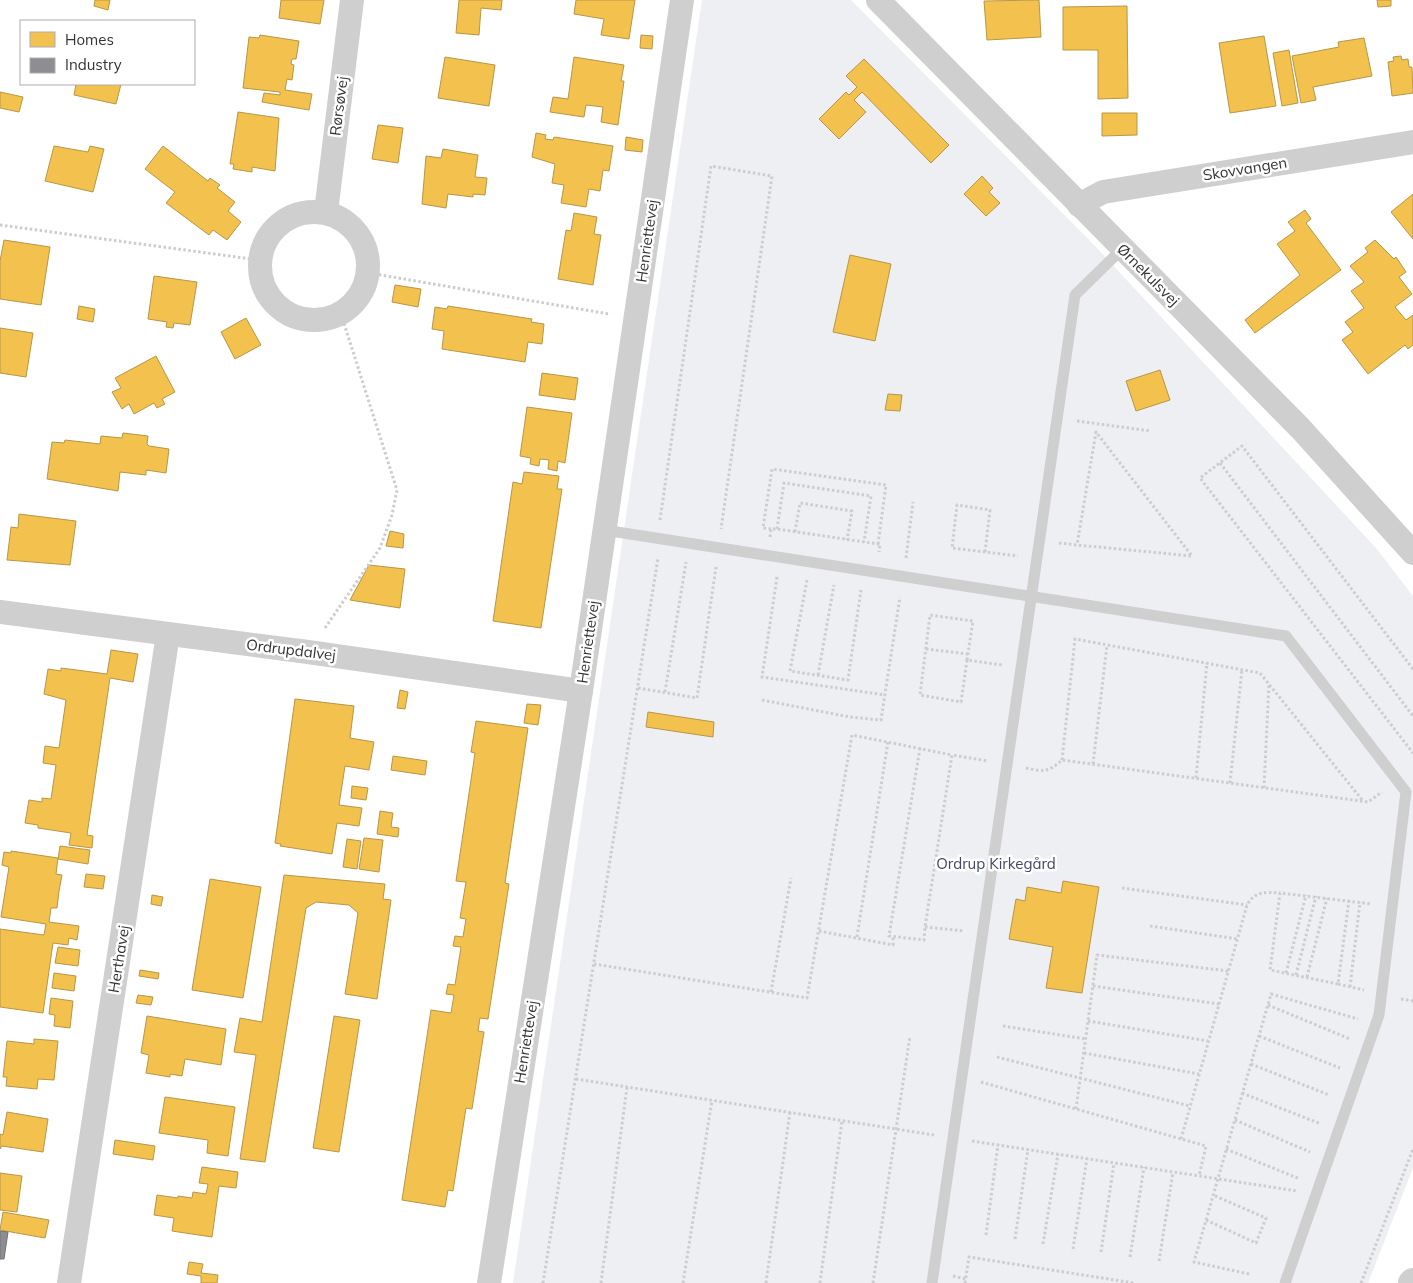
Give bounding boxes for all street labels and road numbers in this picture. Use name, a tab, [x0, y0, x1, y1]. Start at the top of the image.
street label: Rørsøvej	[325, 75, 352, 137]
street label: Skovvangen	[1201, 152, 1288, 185]
street label: Henriettevej	[631, 198, 662, 284]
street label: Ørnekulsvej	[1113, 239, 1184, 310]
street label: Henriettevej	[572, 599, 603, 685]
street label: Ordrupdalvej	[245, 635, 337, 664]
street label: Herthavej	[104, 924, 133, 994]
street label: Henriettevej	[510, 999, 541, 1085]

